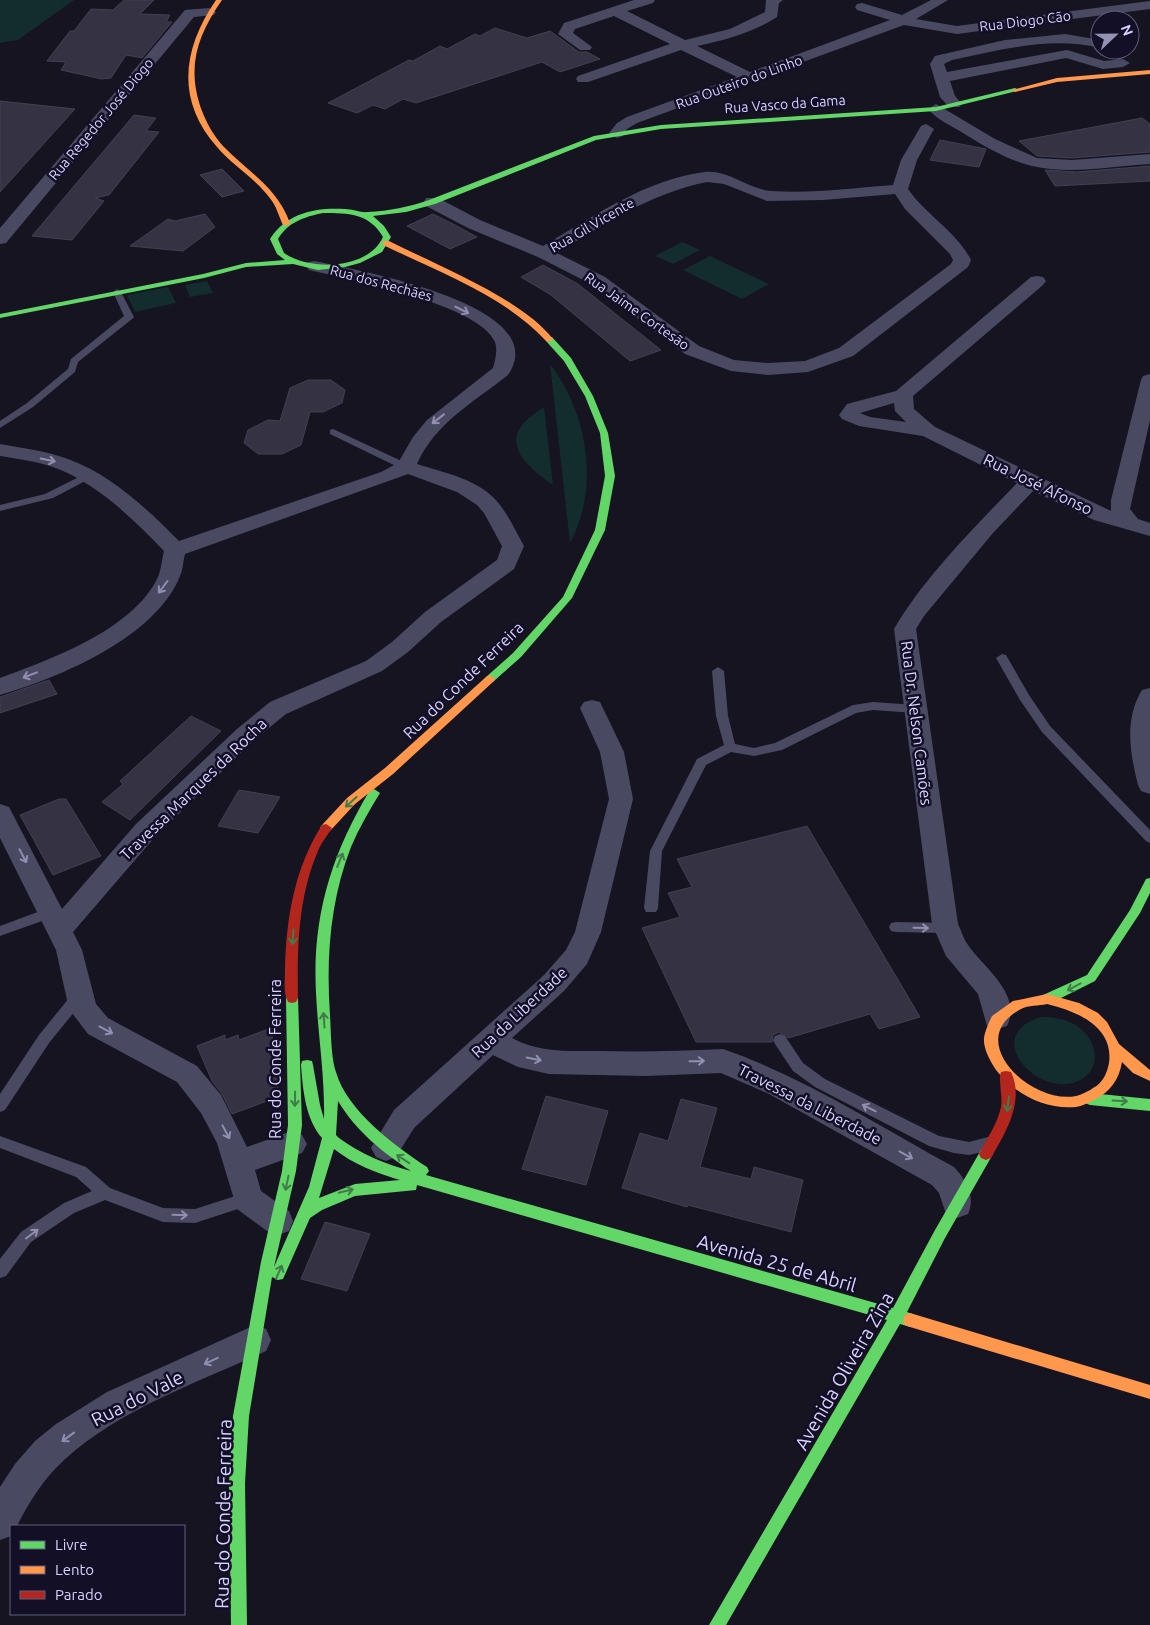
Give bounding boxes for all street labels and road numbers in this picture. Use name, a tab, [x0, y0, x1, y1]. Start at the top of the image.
street label: Rua Diogo Cão	[978, 7, 1072, 35]
street label: Rua Outeiro do Linho	[674, 52, 804, 112]
street label: Rua Regedor José Diogo	[45, 55, 157, 183]
street label: Rua Vasco da Gama	[724, 92, 846, 116]
street label: Rua Gil Vicente	[547, 194, 637, 256]
street label: Rua dos Rechães	[328, 262, 434, 304]
street label: Rua Jaime Cortesão	[581, 269, 693, 353]
street label: Rua José Afonso	[981, 450, 1095, 518]
street label: Rua do Conde Ferreira	[399, 618, 527, 742]
street label: Rua Dr. Nelson Camões	[898, 640, 936, 806]
street label: Travessa Marques da Rocha	[116, 714, 270, 864]
street label: Rua da Liberdade	[467, 963, 571, 1061]
street label: Rua do Conde Ferreira	[266, 979, 284, 1139]
street label: Travessa da Liberdade	[735, 1060, 885, 1148]
street label: Avenida 25 de Abril	[695, 1230, 859, 1296]
street label: Avenida Oliveira Zina	[790, 1288, 898, 1454]
street label: Rua do Vale	[87, 1365, 187, 1431]
street label: Rua do Conde Ferreira	[210, 1419, 236, 1609]

